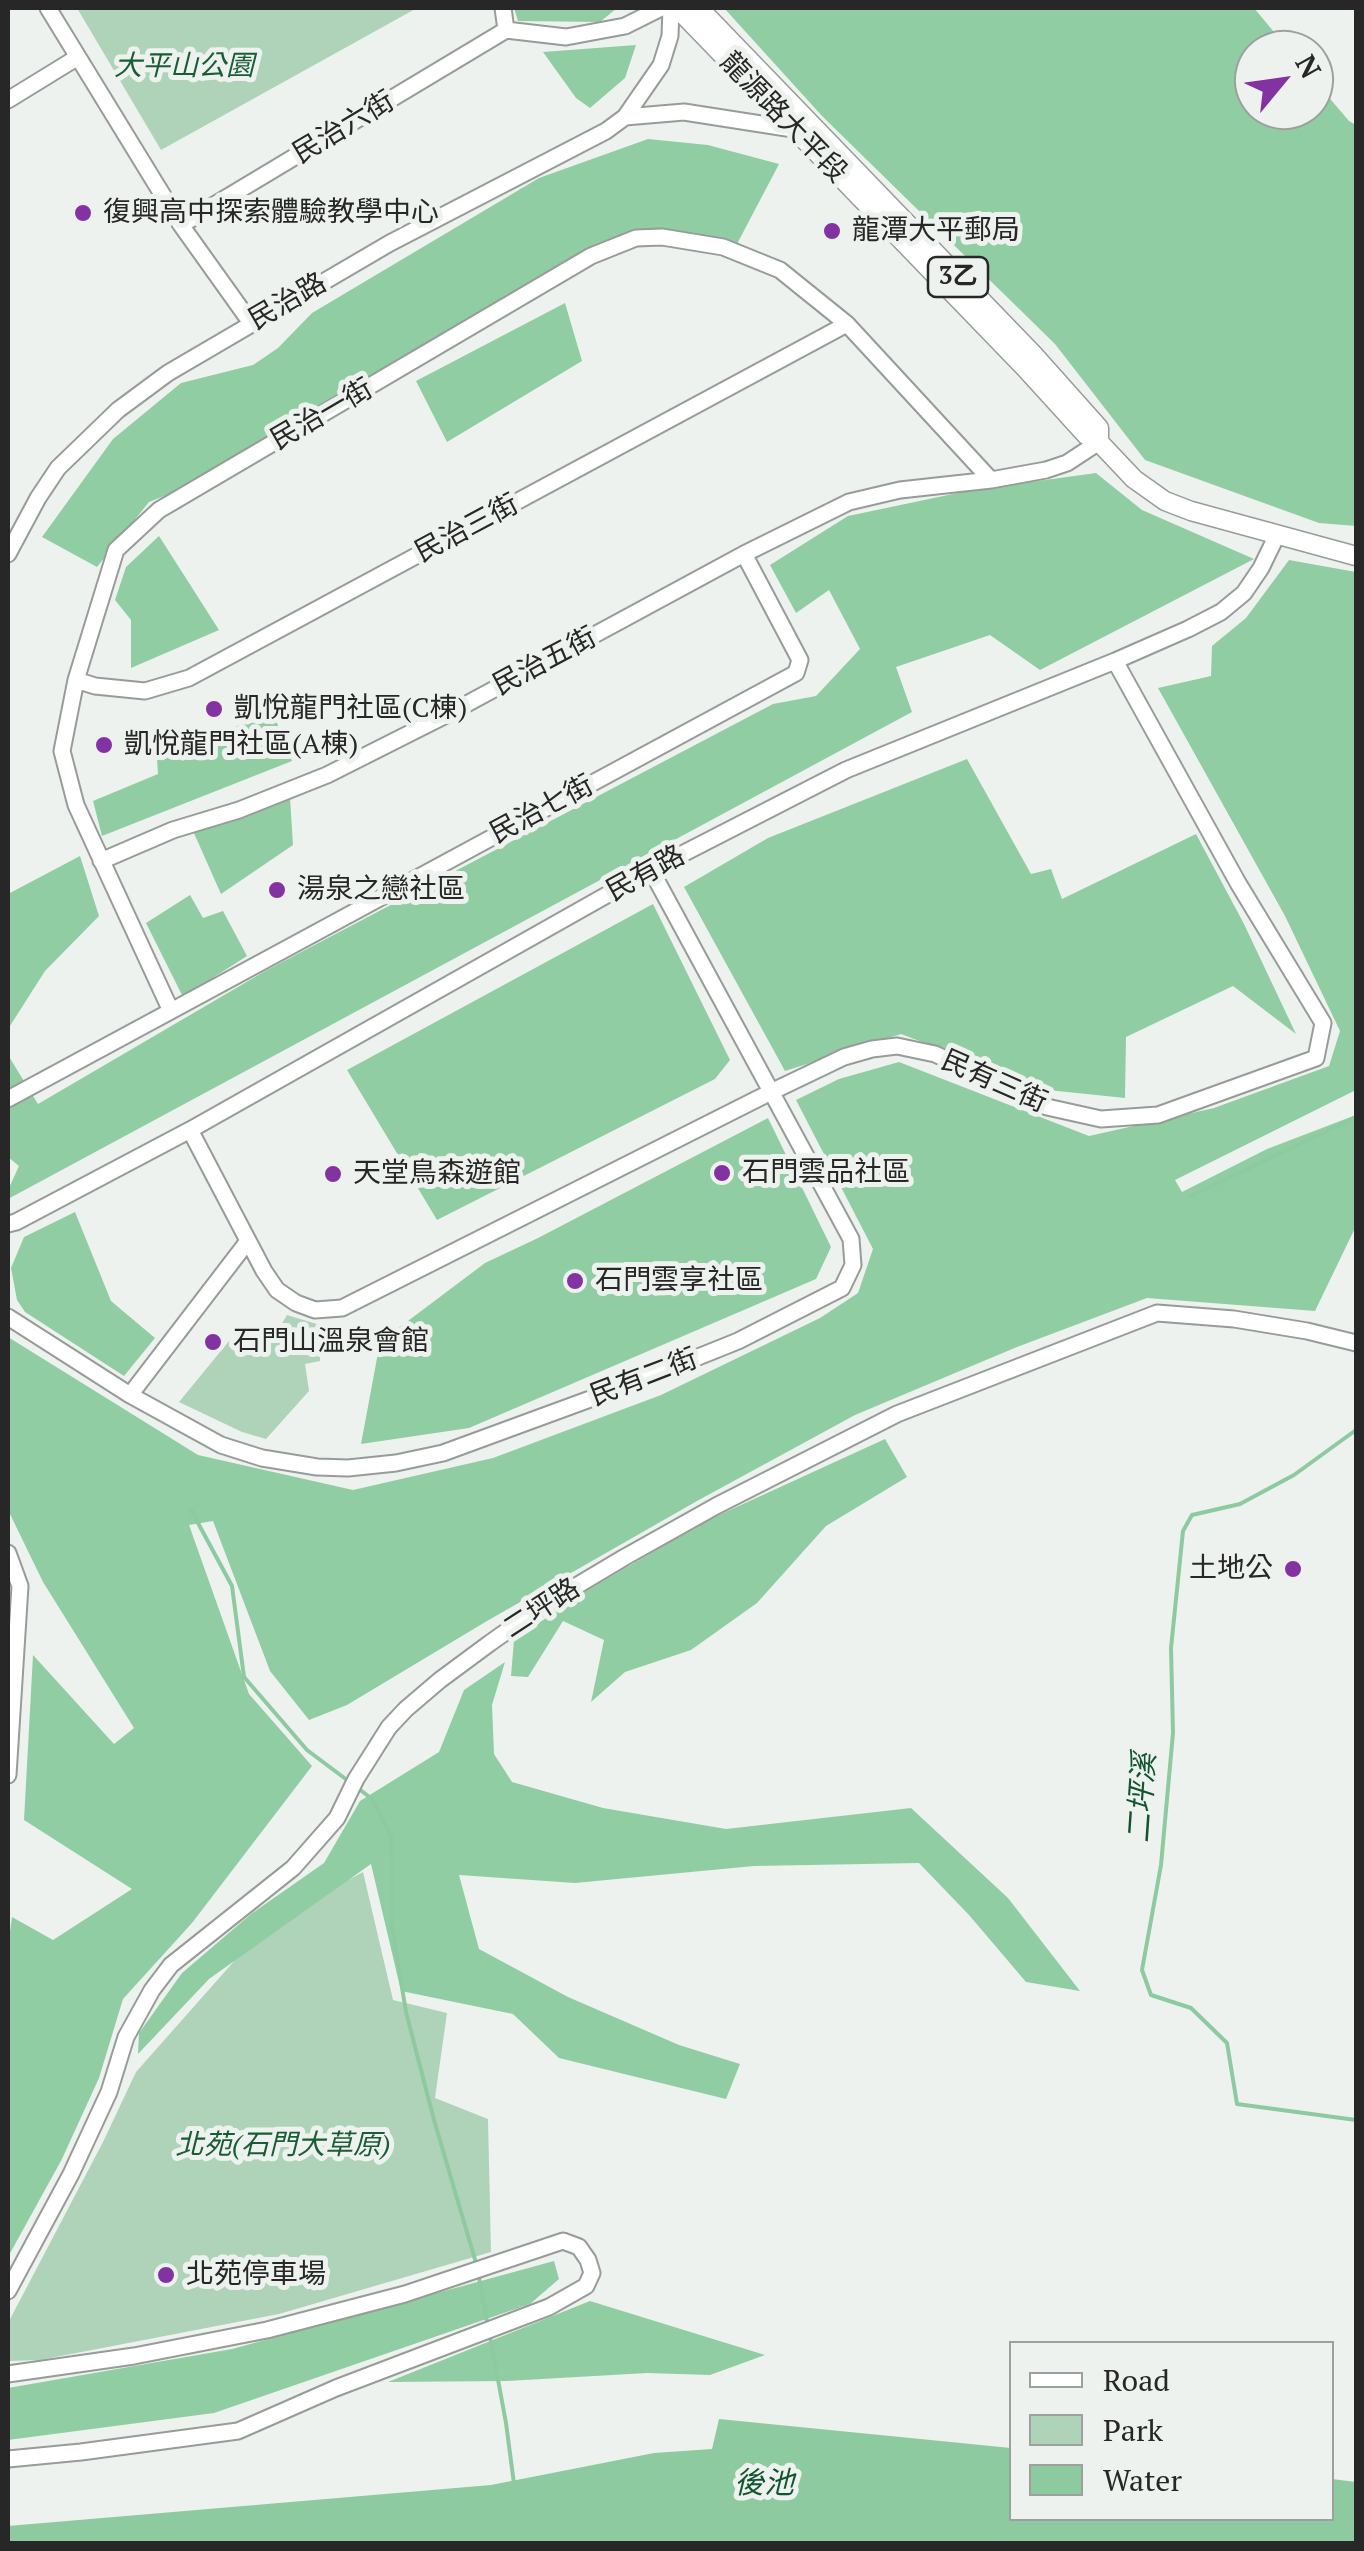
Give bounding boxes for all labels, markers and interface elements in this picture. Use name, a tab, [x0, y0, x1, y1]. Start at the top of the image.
north arrow	[1234, 30, 1334, 130]
street label: 龍源路大平段	[713, 46, 853, 190]
text: N	[1288, 48, 1330, 84]
park label: 大平山公園	[114, 50, 254, 84]
street label: 民治六街	[287, 85, 401, 171]
place label: 復興高中探索體驗教學中心	[103, 196, 439, 230]
marker: 復興高中探索體驗教學中心	[72, 202, 94, 224]
place label: 龍潭大平郵局	[852, 214, 1020, 248]
marker: 龍潭大平郵局	[821, 220, 843, 242]
road number: 3乙	[928, 257, 988, 297]
street label: 民治路	[243, 266, 333, 338]
street label: 民治一街	[265, 372, 379, 458]
street label: 民治三街	[410, 488, 524, 570]
street label: 民治五街	[488, 621, 602, 703]
place label: 凱悅龍門社區(C棟)	[234, 692, 467, 726]
marker: 凱悅龍門社區(C棟)	[203, 698, 225, 720]
place label: 凱悅龍門社區(A棟)	[124, 728, 358, 762]
marker: 凱悅龍門社區(A棟)	[93, 734, 115, 756]
street label: 民治七街	[485, 769, 599, 851]
street label: 民有路	[601, 839, 691, 909]
place label: 湯泉之戀社區	[297, 873, 465, 907]
marker: 湯泉之戀社區	[266, 879, 288, 901]
street label: 民有三街	[936, 1044, 1052, 1120]
place label: 石門雲品社區	[742, 1156, 910, 1190]
place label: 天堂鳥森遊館	[353, 1157, 521, 1191]
marker: 石門雲品社區	[711, 1162, 733, 1184]
marker: 天堂鳥森遊館	[322, 1163, 344, 1185]
place label: 石門雲享社區	[595, 1264, 763, 1298]
marker: 石門雲享社區	[564, 1270, 586, 1292]
place label: 石門山溫泉會館	[233, 1325, 429, 1359]
marker: 石門山溫泉會館	[202, 1331, 224, 1353]
street label: 民有二街	[586, 1342, 702, 1414]
place label: 土地公	[1189, 1552, 1273, 1586]
marker: 土地公	[1282, 1558, 1304, 1580]
street label: 二坪路	[498, 1572, 586, 1646]
water label: 二坪溪	[1122, 1752, 1164, 1844]
park label: 北苑(石門大草原)	[175, 2129, 391, 2163]
place label: 北苑停車場	[186, 2258, 326, 2292]
marker: 北苑停車場	[155, 2264, 177, 2286]
legend	[1009, 2341, 1334, 2521]
text: Road	[1103, 2360, 1170, 2400]
text: Park	[1103, 2410, 1163, 2450]
text: Water	[1103, 2460, 1182, 2500]
water label: 後池	[734, 2466, 794, 2502]

